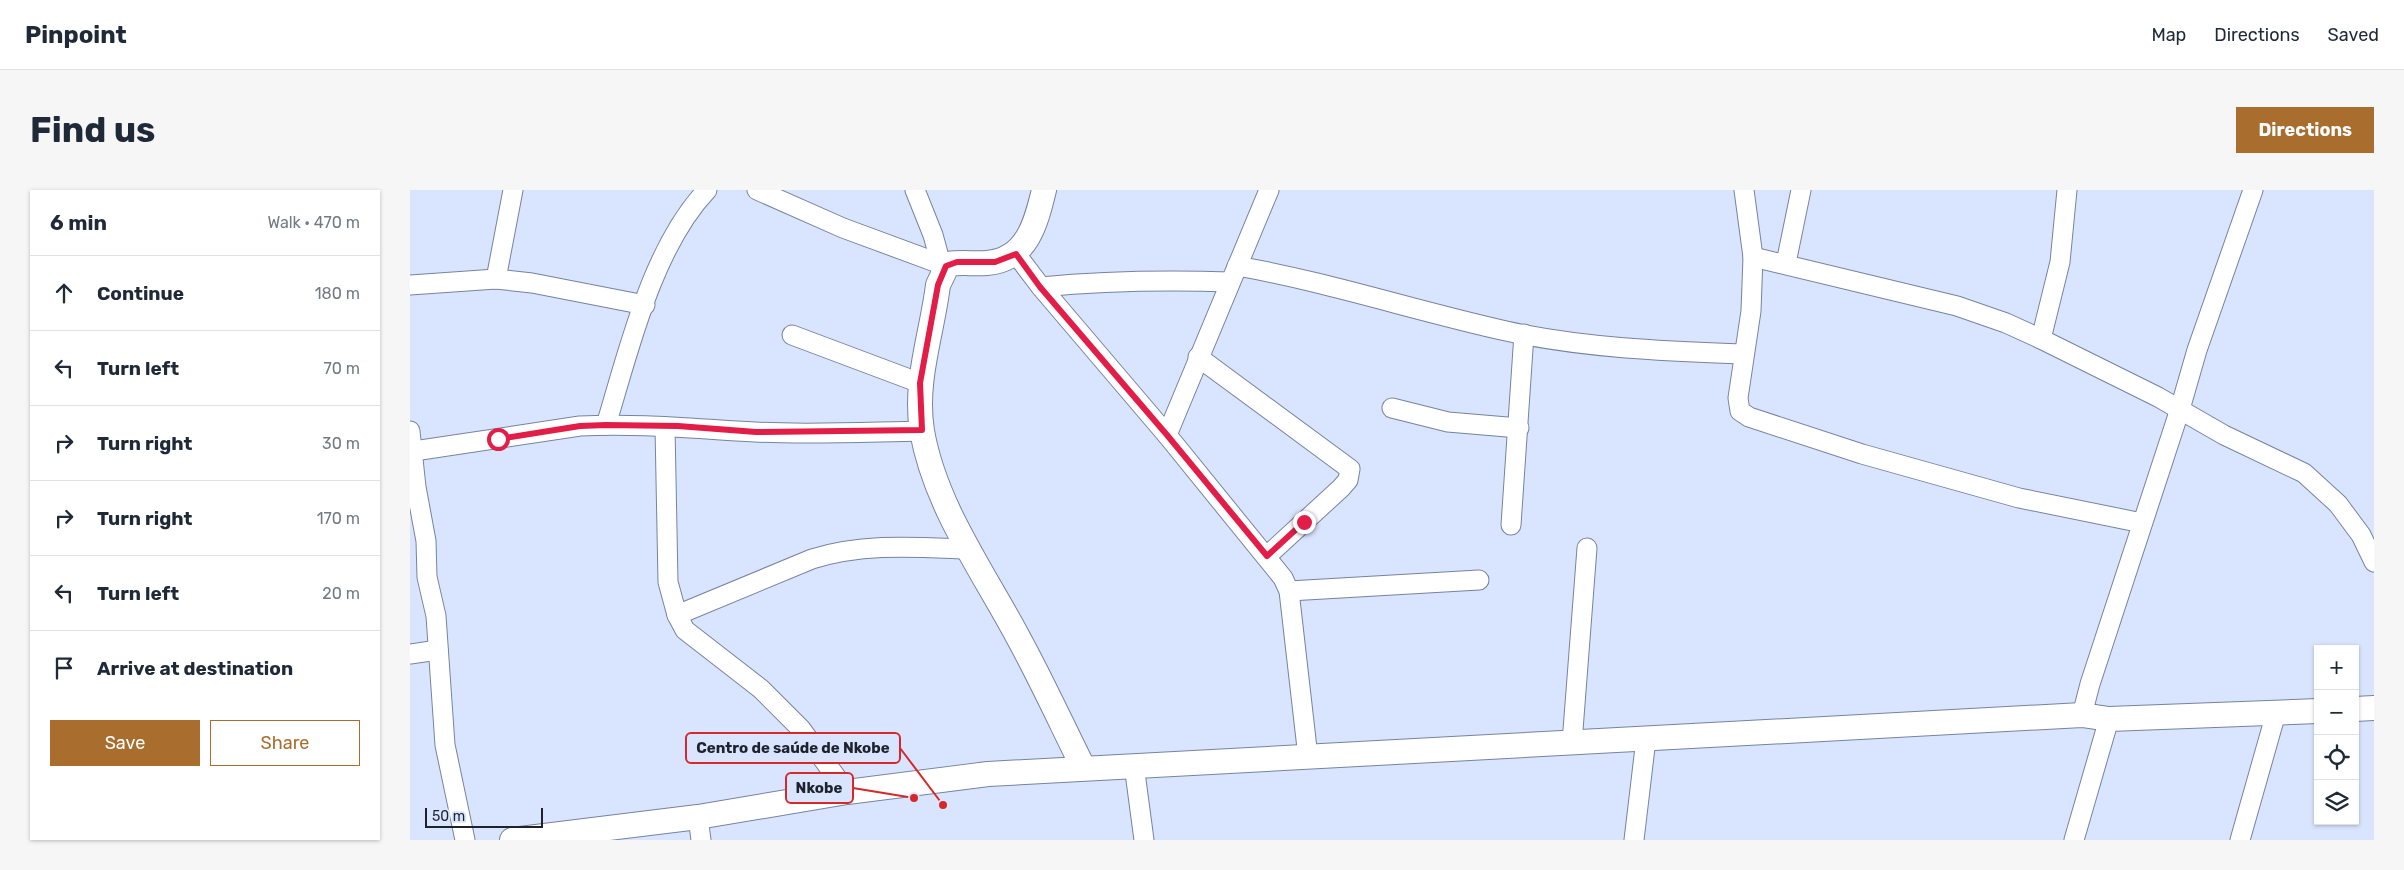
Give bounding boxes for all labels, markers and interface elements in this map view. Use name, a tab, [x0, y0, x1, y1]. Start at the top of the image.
text: Pinpoint	[25, 21, 127, 49]
text: Map	[2151, 24, 2186, 46]
text: Directions	[2214, 24, 2300, 46]
text: Saved	[2328, 24, 2379, 46]
button: Directions	[2236, 107, 2374, 153]
text: Find us	[30, 109, 155, 151]
text: 6 min	[50, 210, 107, 235]
text: Walk · 470 m	[267, 213, 360, 232]
icon: ahead	[50, 279, 78, 307]
text: Continue	[97, 282, 184, 305]
text: 180 m	[315, 284, 360, 303]
icon: left	[50, 354, 78, 382]
text: Turn left	[97, 357, 179, 380]
text: 70 m	[323, 359, 360, 378]
route start	[487, 428, 510, 451]
icon: right	[50, 429, 78, 457]
text: Turn right	[97, 432, 192, 455]
text: 30 m	[322, 434, 360, 453]
icon: right	[50, 504, 78, 532]
text: Turn right	[97, 507, 192, 530]
text: 170 m	[317, 509, 360, 528]
route end	[1293, 511, 1316, 534]
icon: left	[50, 579, 78, 607]
text: Turn left	[97, 582, 179, 605]
text: 20 m	[322, 584, 360, 603]
map controls	[2314, 645, 2359, 825]
button: +	[2314, 645, 2359, 690]
icon: arrive	[50, 654, 78, 682]
text: Arrive at destination	[97, 657, 293, 680]
button: −	[2314, 690, 2359, 735]
button: Save	[50, 720, 200, 766]
button: Share	[210, 720, 360, 766]
callout: Centro de saúde de Nkobe	[686, 733, 900, 763]
button: locate	[2314, 735, 2359, 780]
text: Centro de saúde de Nkobe	[696, 739, 890, 757]
callout: Nkobe	[786, 773, 853, 803]
text: Nkobe	[796, 779, 842, 797]
button: layers	[2314, 780, 2359, 825]
scale bar	[425, 805, 542, 828]
text: 50 m	[432, 808, 465, 825]

